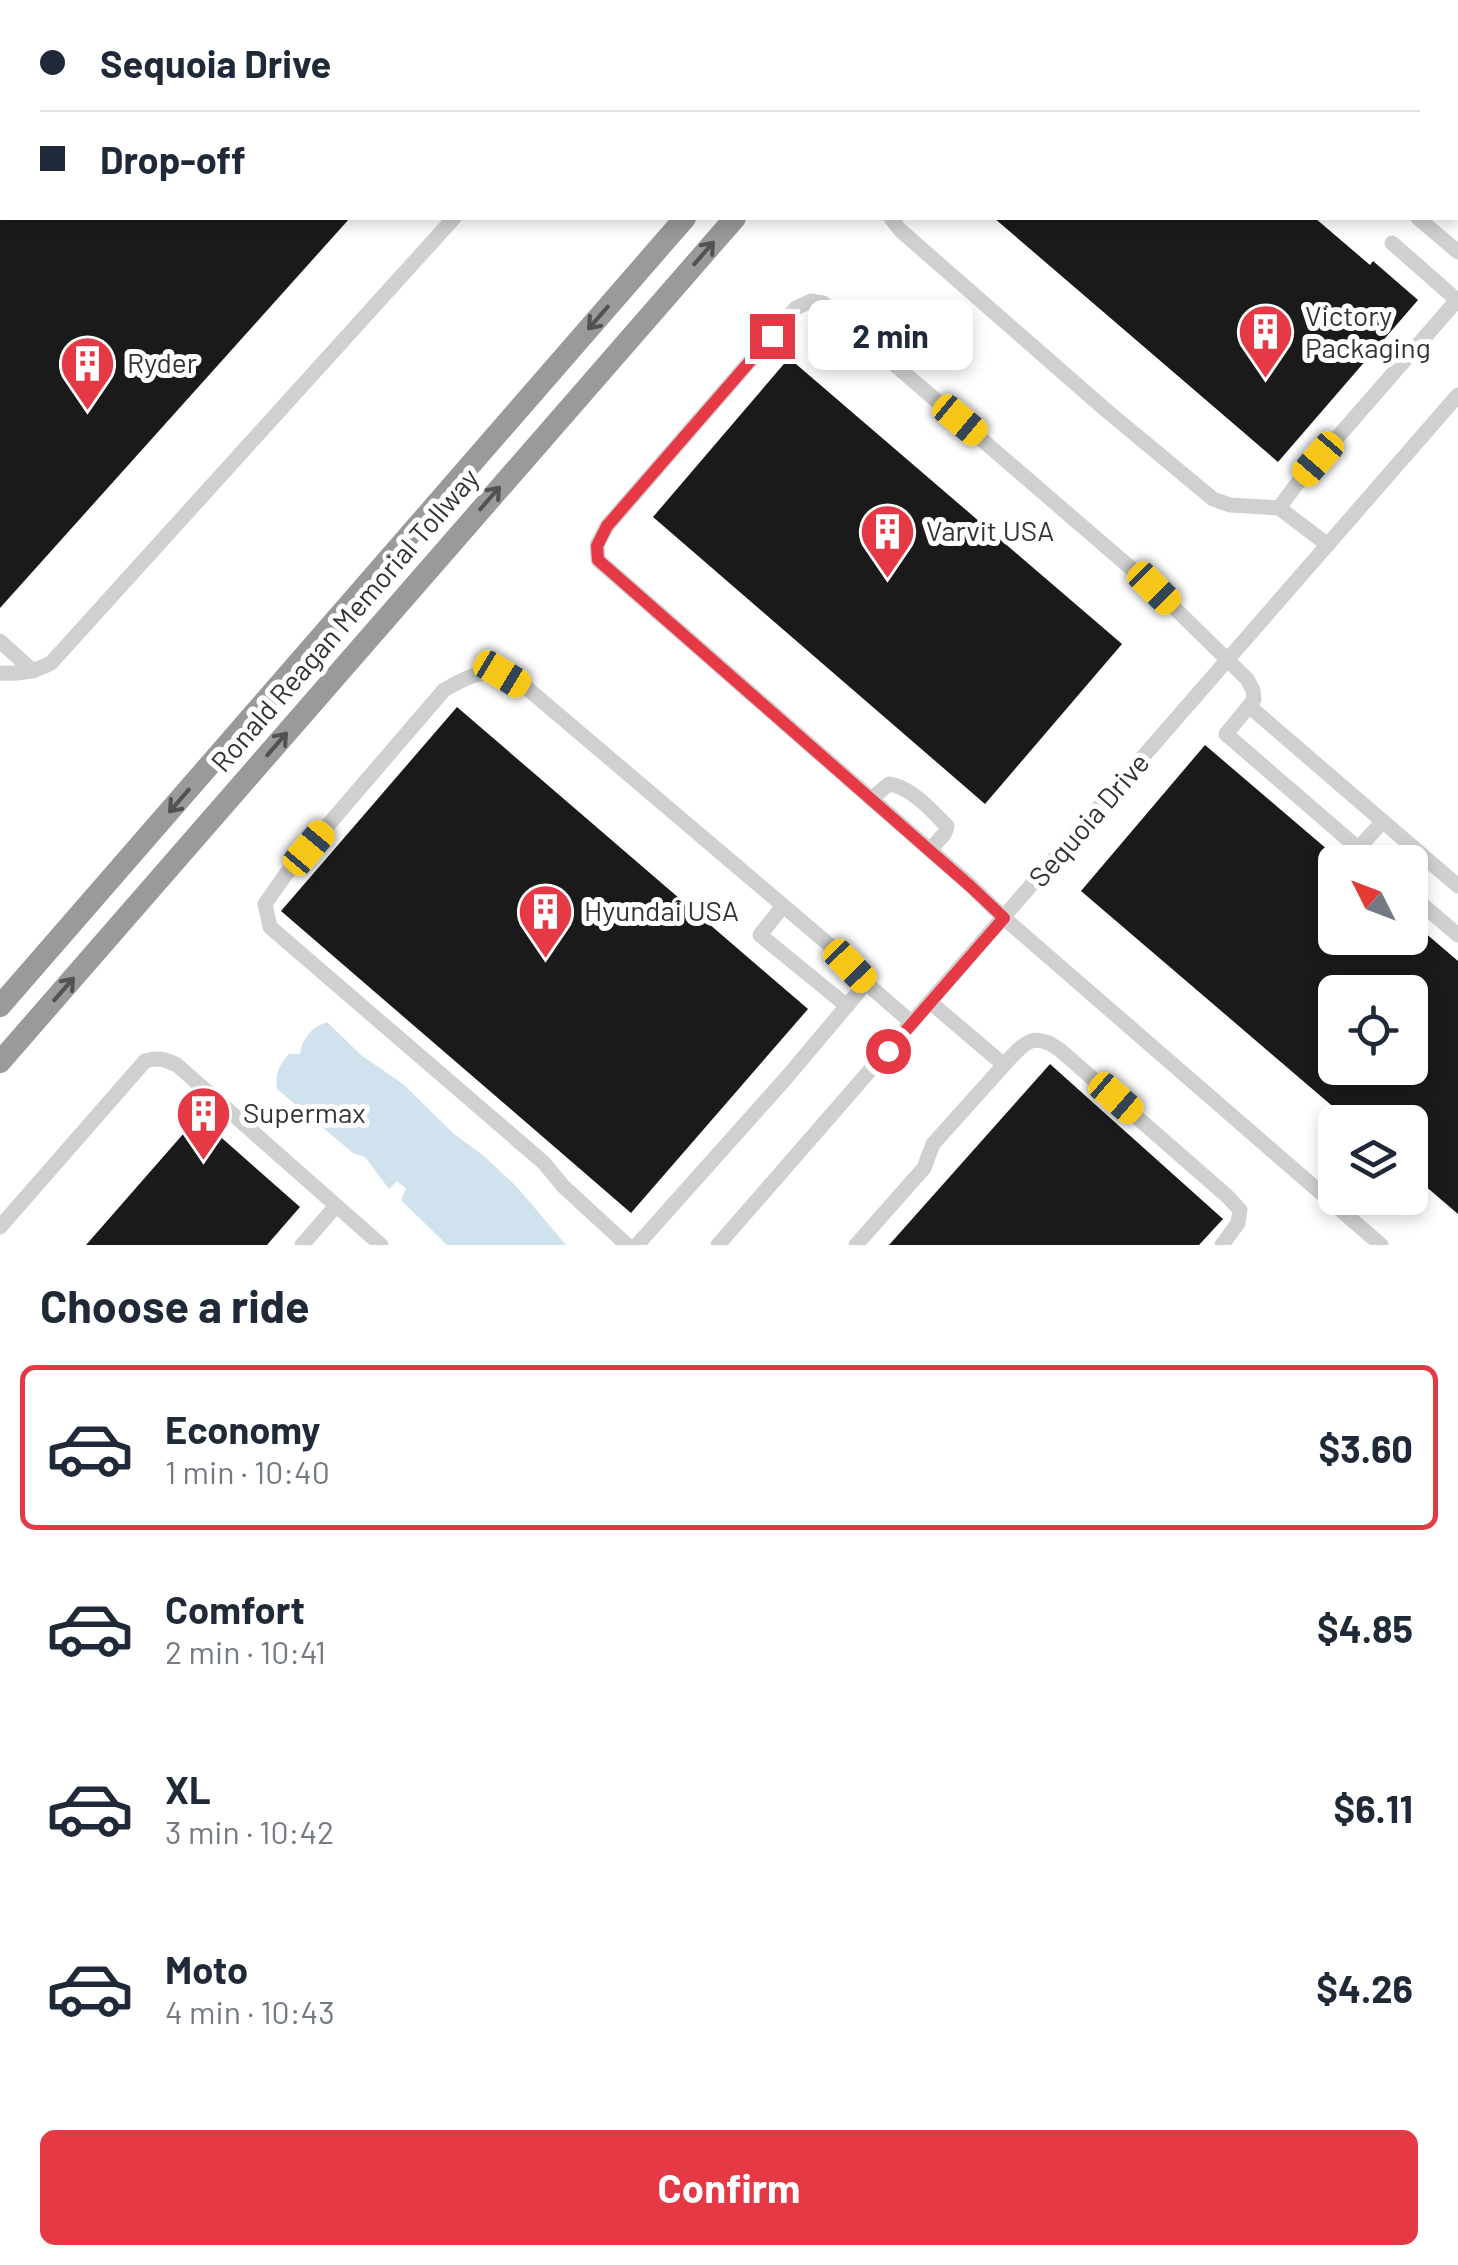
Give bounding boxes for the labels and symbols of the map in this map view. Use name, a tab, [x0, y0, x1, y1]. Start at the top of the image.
one-way arrow	[692, 241, 715, 266]
place label: Victory Packaging	[1305, 298, 1431, 364]
callout: 2 min	[807, 301, 972, 371]
building icon: Victory Packaging	[1236, 302, 1296, 381]
one-way arrow	[588, 304, 610, 330]
route end	[750, 314, 795, 359]
building icon: Ryder	[58, 333, 118, 412]
place label: Ryder	[127, 345, 197, 379]
car	[927, 389, 993, 451]
car	[1287, 427, 1349, 491]
street label: Ronald Reagan Memorial Tollway	[203, 461, 485, 778]
one-way arrow	[479, 486, 501, 512]
building icon: Varvit USA	[857, 501, 917, 580]
place label: Varvit USA	[926, 513, 1054, 547]
car	[1122, 556, 1186, 620]
car	[469, 646, 535, 702]
one-way arrow	[266, 731, 288, 757]
street label: Sequoia Drive	[1021, 745, 1156, 893]
one-way arrow	[167, 788, 190, 813]
car	[278, 815, 340, 881]
north arrow	[1318, 845, 1428, 955]
building icon: Hyundai USA	[515, 881, 575, 960]
place label: Hyundai USA	[584, 893, 739, 927]
car	[818, 934, 882, 998]
one-way arrow	[52, 977, 75, 1002]
route start	[866, 1029, 911, 1074]
car	[1084, 1067, 1148, 1129]
building icon: Supermax	[174, 1083, 234, 1162]
place label: Supermax	[243, 1095, 366, 1129]

